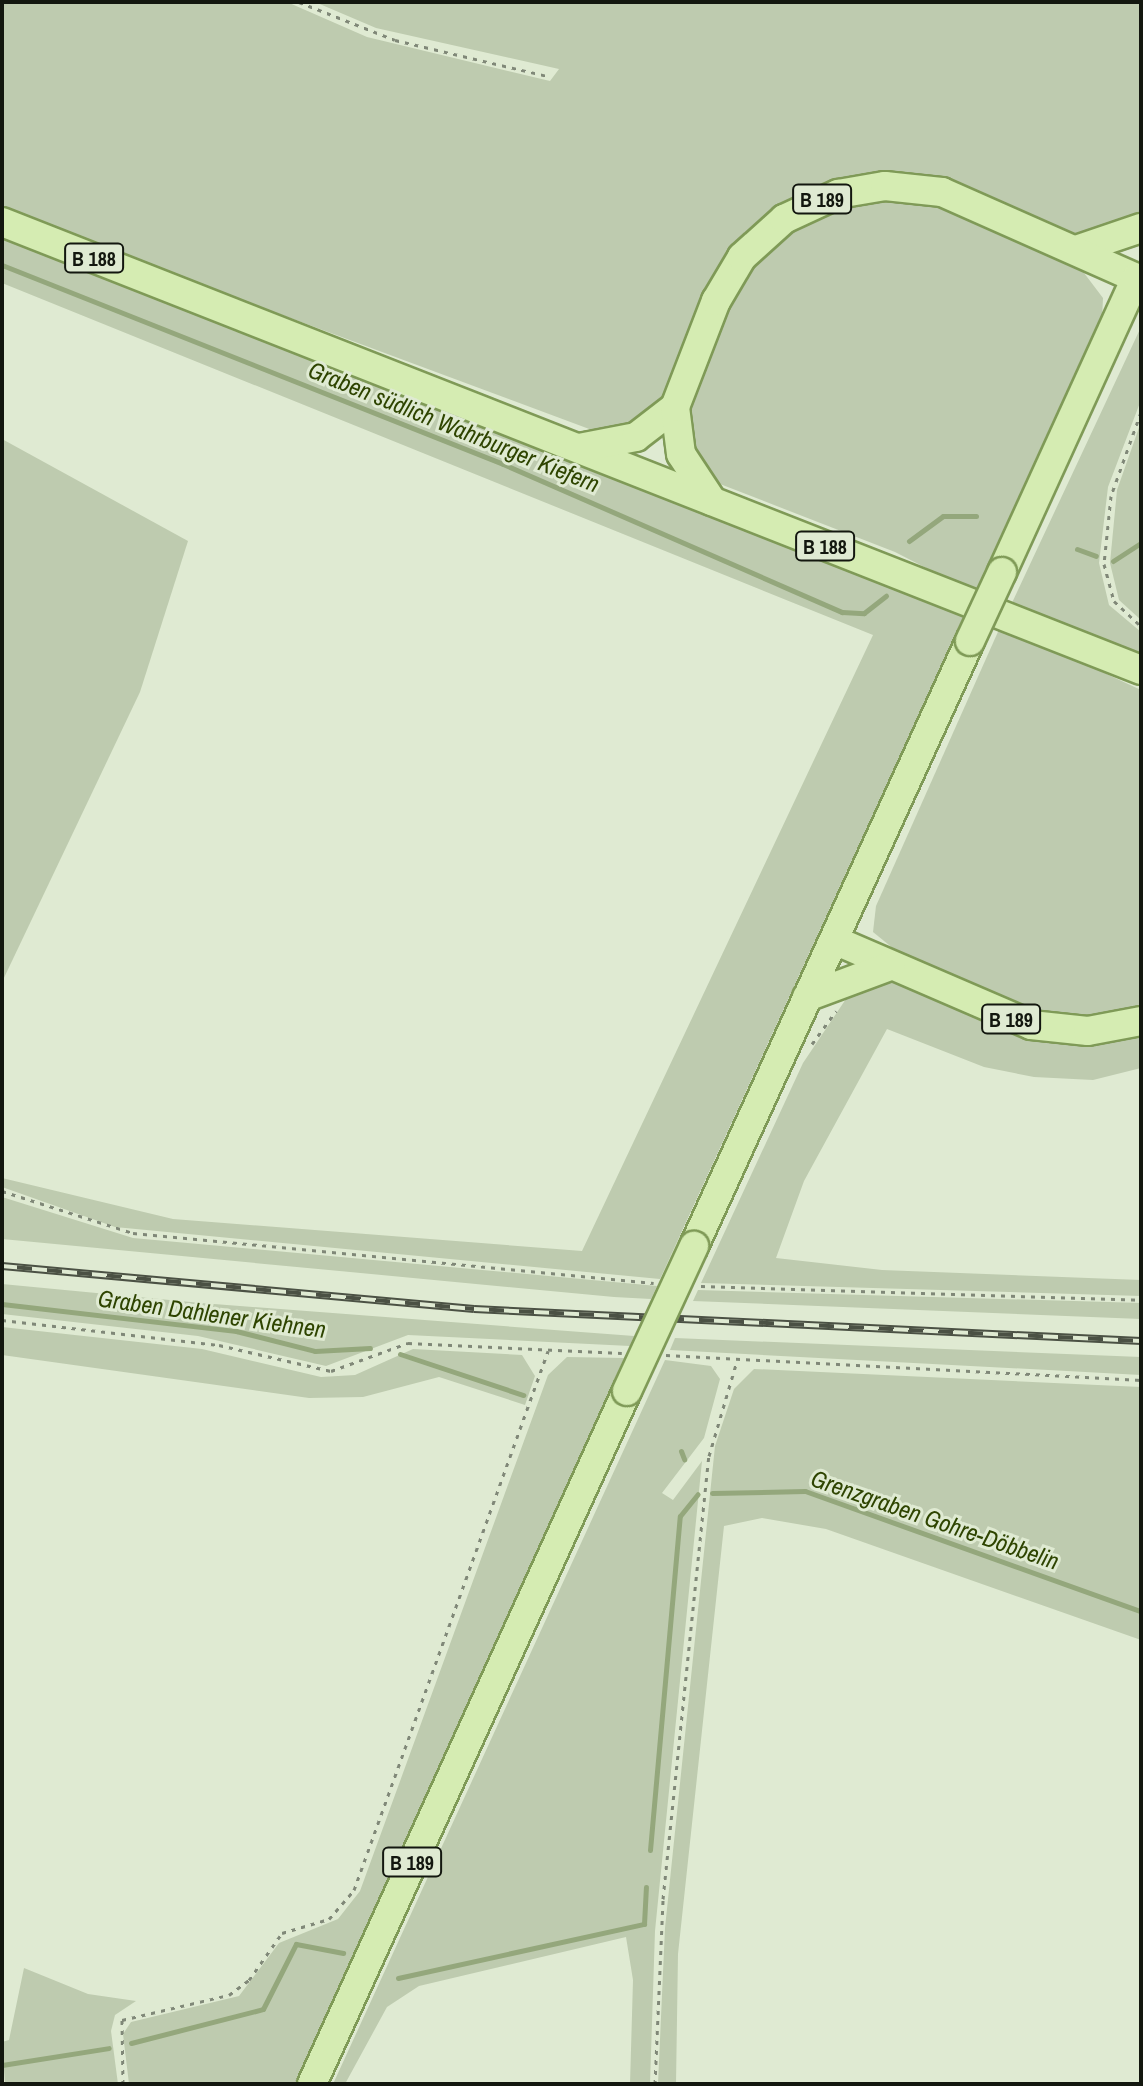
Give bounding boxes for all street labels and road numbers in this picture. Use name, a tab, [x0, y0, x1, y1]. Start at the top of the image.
road number: B 189	[792, 183, 852, 215]
road number: B 188	[64, 242, 124, 274]
road number: B 188	[795, 530, 855, 562]
road number: B 189	[981, 1003, 1041, 1035]
road number: B 189	[382, 1846, 442, 1878]

